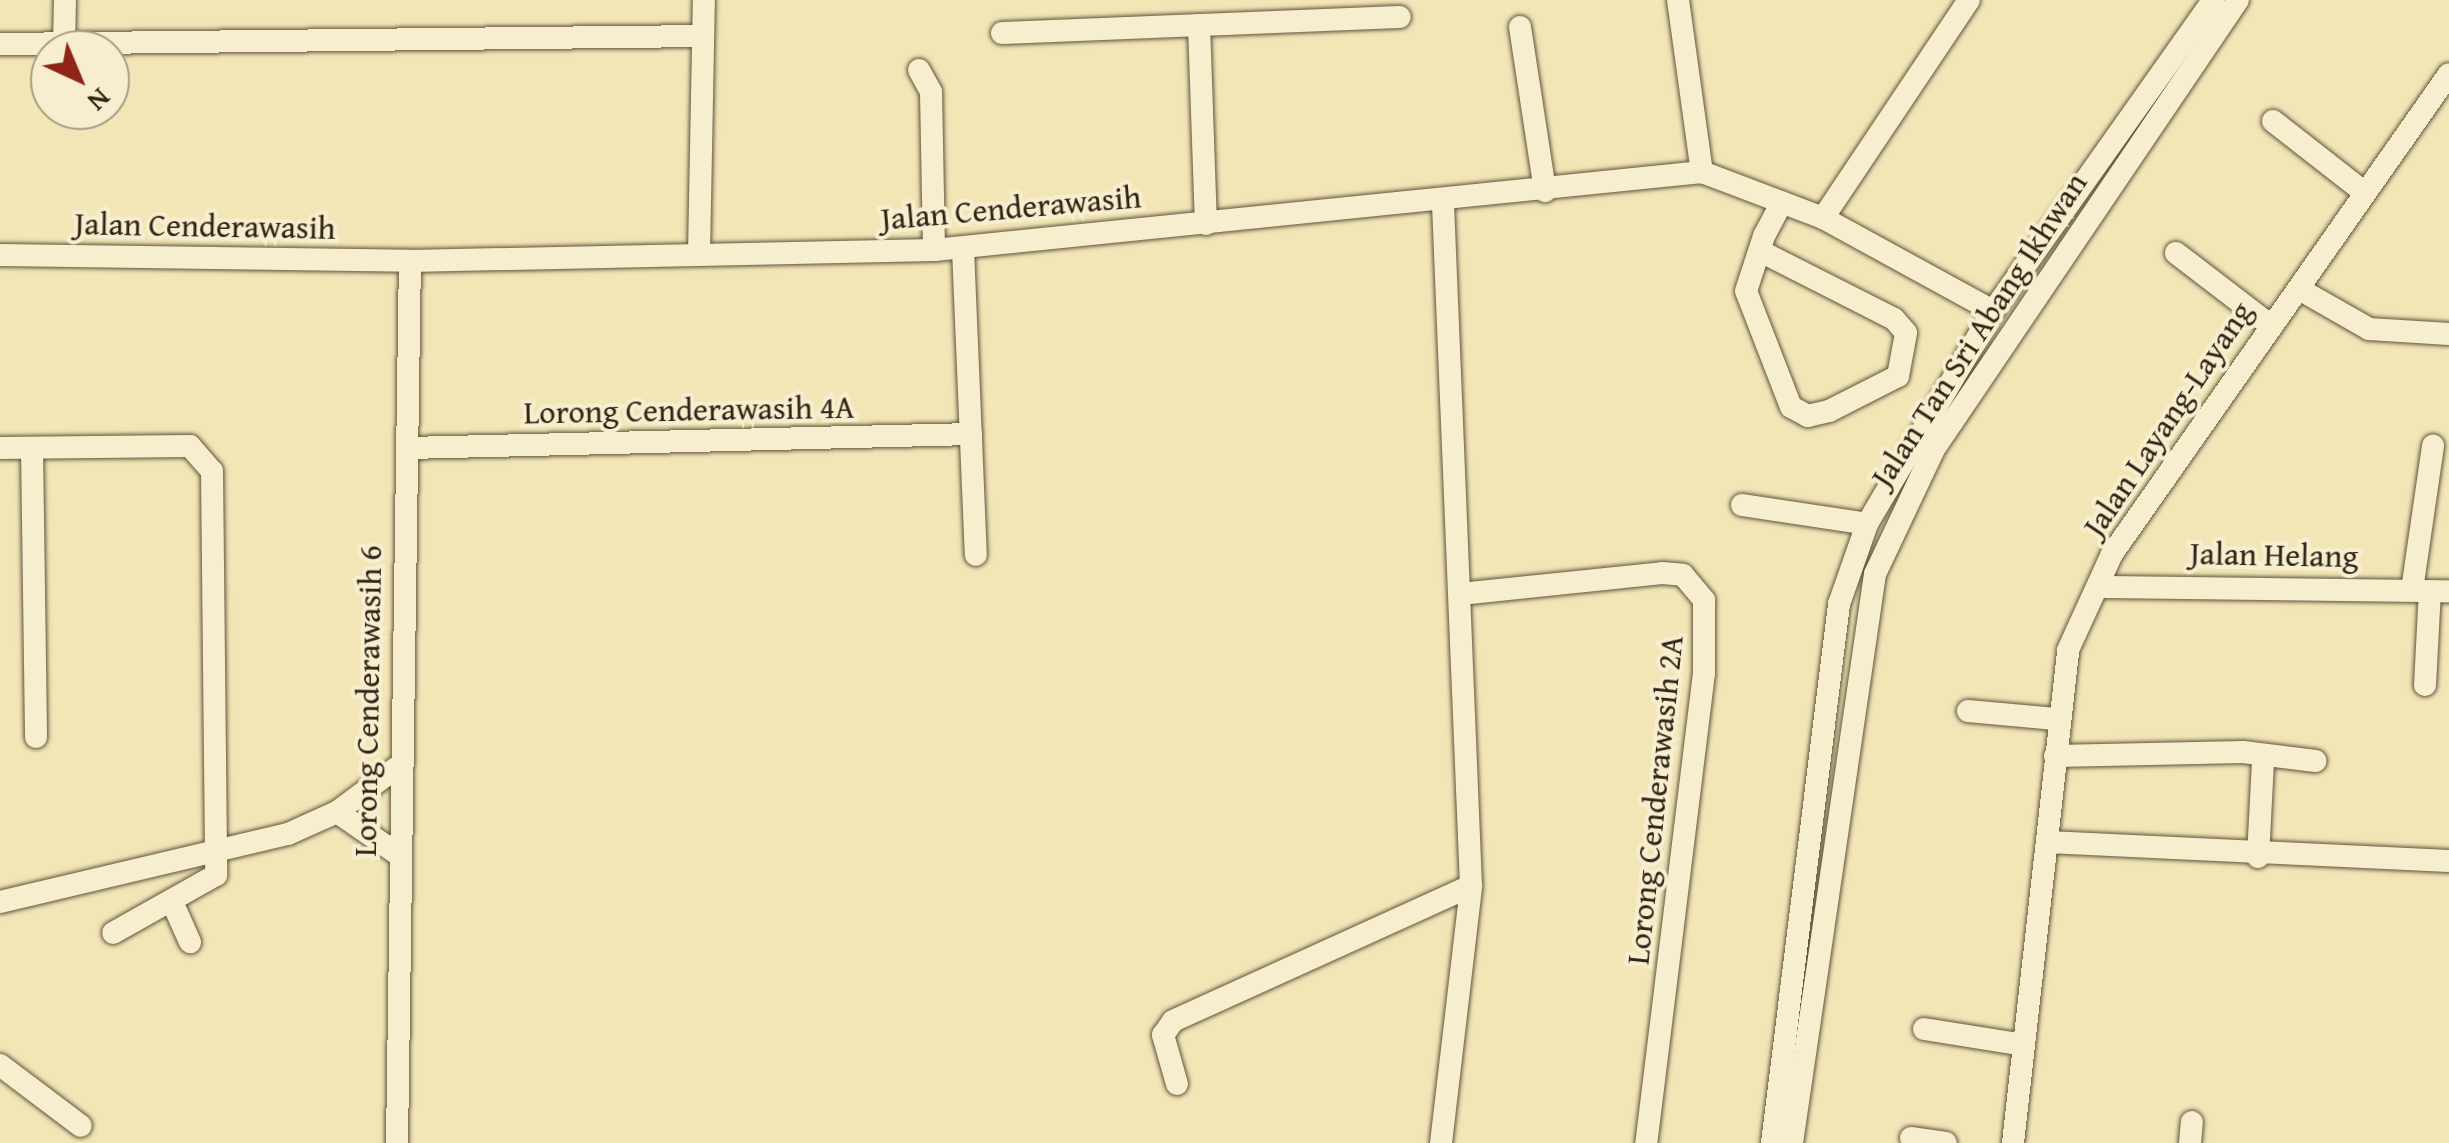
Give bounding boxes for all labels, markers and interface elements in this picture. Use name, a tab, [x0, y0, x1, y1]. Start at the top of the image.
north arrow	[30, 30, 130, 130]
text: N	[79, 79, 121, 122]
street label: Jalan Tan Sri Abang Ikhwan	[1863, 165, 2095, 495]
street label: Jalan Cenderawasih	[879, 177, 1143, 239]
street label: Jalan Cenderawasih	[74, 205, 336, 247]
street label: Jalan Layang-Layang	[2075, 294, 2261, 544]
street label: Lorong Cenderawasih 4A	[523, 388, 855, 432]
street label: Jalan Helang	[2189, 534, 2359, 576]
street label: Lorong Cenderawasih 6	[346, 545, 390, 857]
street label: Lorong Cenderawasih 2A	[1619, 634, 1691, 966]

